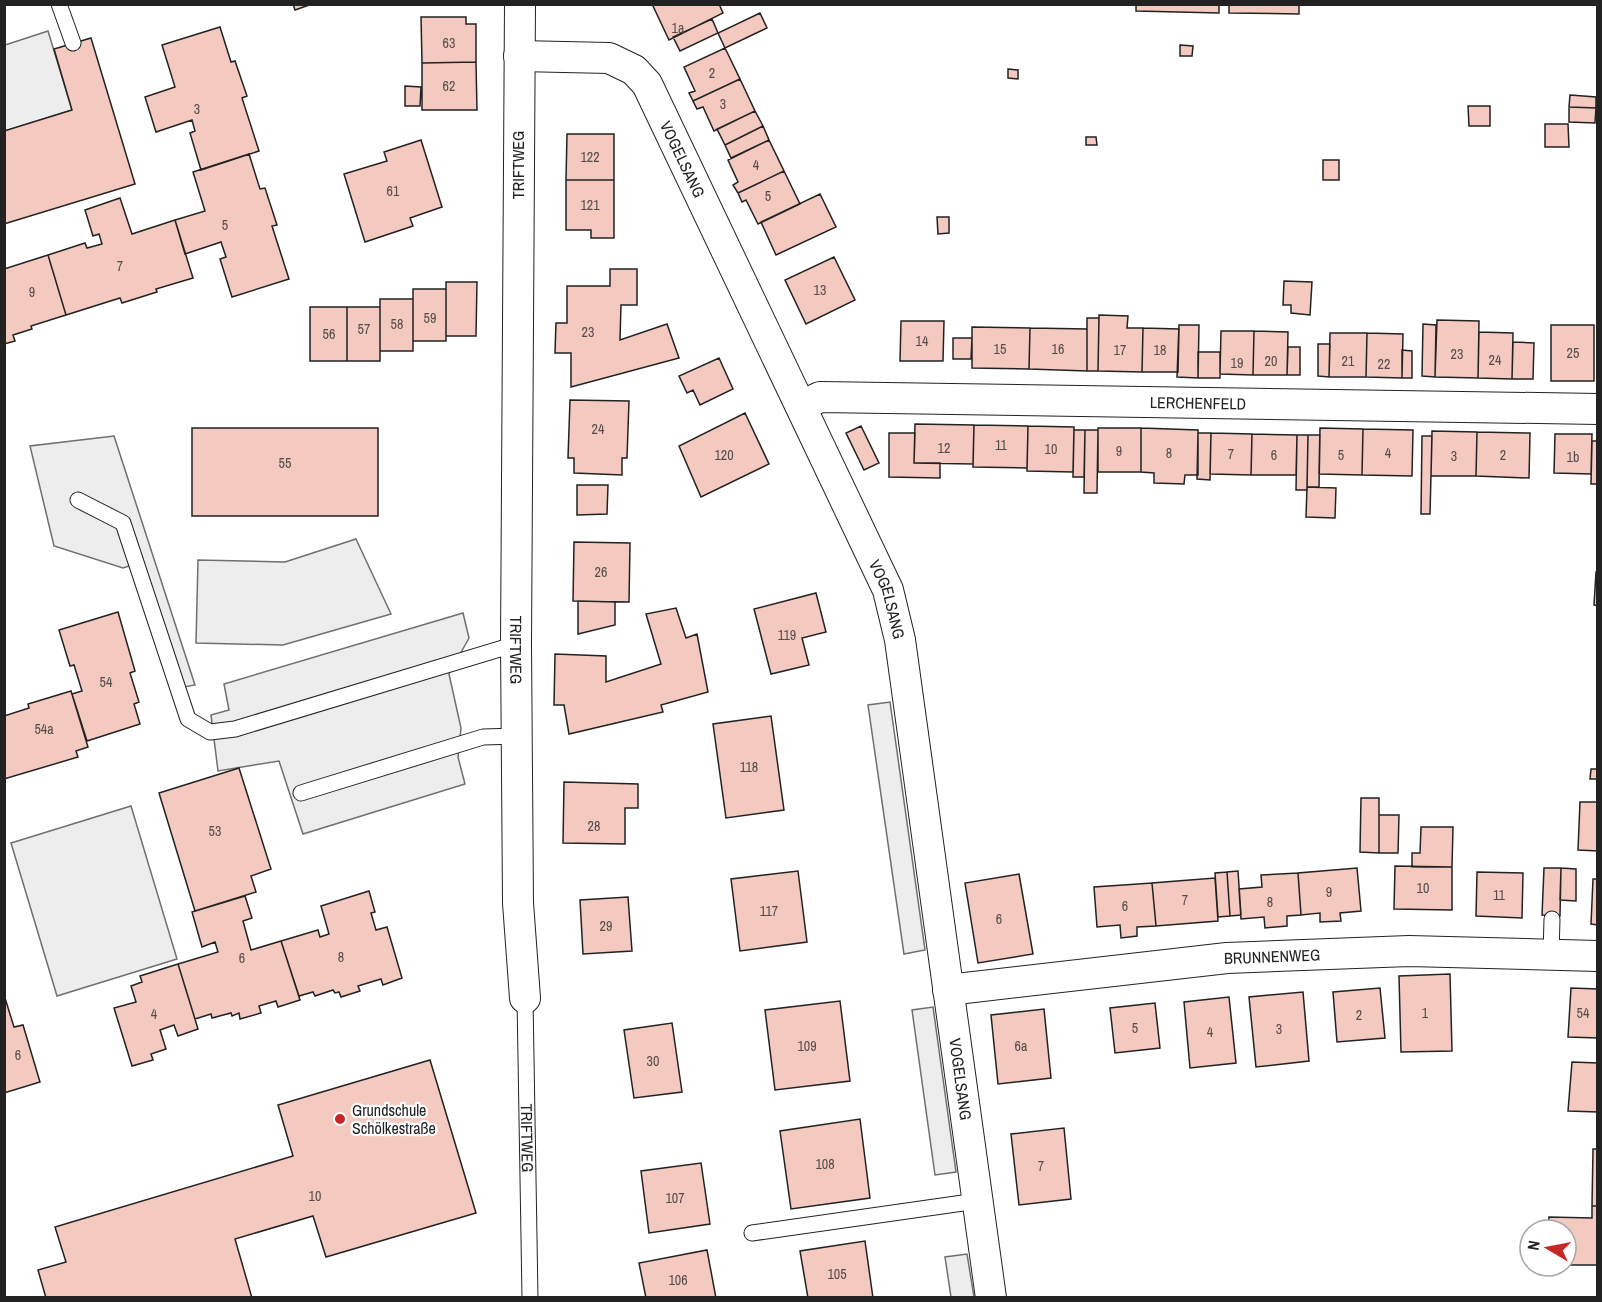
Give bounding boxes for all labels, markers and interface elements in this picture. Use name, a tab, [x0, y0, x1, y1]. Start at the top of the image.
house number: 1a	[672, 19, 685, 37]
house number: 63	[443, 34, 455, 52]
house number: 2	[709, 64, 715, 82]
house number: 62	[443, 77, 455, 95]
house number: 3	[720, 95, 726, 113]
house number: 3	[194, 100, 200, 118]
street label: VOGELSANG	[655, 117, 710, 201]
street label: TRIFTWEG	[507, 131, 529, 199]
house number: 122	[580, 148, 600, 166]
house number: 4	[753, 156, 760, 174]
house number: 61	[387, 182, 400, 200]
house number: 5	[765, 187, 771, 205]
house number: 121	[580, 196, 600, 214]
house number: 5	[222, 216, 228, 234]
house number: 7	[117, 257, 123, 275]
house number: 13	[814, 281, 826, 299]
house number: 9	[29, 283, 35, 301]
house number: 59	[424, 309, 436, 327]
house number: 58	[391, 315, 403, 333]
house number: 57	[358, 320, 370, 338]
house number: 23	[582, 323, 594, 341]
house number: 56	[323, 325, 335, 343]
house number: 14	[916, 332, 929, 350]
house number: 15	[994, 340, 1006, 358]
house number: 16	[1052, 340, 1064, 358]
house number: 17	[1114, 341, 1126, 359]
house number: 18	[1154, 341, 1166, 359]
house number: 25	[1567, 344, 1579, 362]
house number: 23	[1451, 345, 1463, 363]
house number: 24	[1489, 351, 1502, 369]
house number: 20	[1265, 352, 1277, 370]
house number: 21	[1342, 352, 1355, 370]
house number: 19	[1231, 354, 1243, 372]
house number: 22	[1378, 355, 1390, 373]
street label: LERCHENFELD	[1150, 391, 1246, 415]
house number: 24	[592, 420, 605, 438]
house number: 11	[995, 436, 1008, 454]
house number: 12	[938, 439, 950, 457]
house number: 10	[1045, 440, 1057, 458]
house number: 9	[1116, 442, 1122, 460]
house number: 8	[1166, 444, 1172, 462]
house number: 4	[1385, 444, 1392, 462]
house number: 7	[1228, 445, 1234, 463]
house number: 120	[714, 446, 734, 464]
house number: 6	[1271, 446, 1277, 464]
house number: 5	[1338, 446, 1344, 464]
house number: 2	[1500, 446, 1506, 464]
house number: 3	[1451, 447, 1457, 465]
house number: 1b	[1567, 448, 1579, 466]
house number: 55	[279, 454, 291, 472]
street label: VOGELSANG	[864, 556, 910, 641]
house number: 26	[595, 563, 607, 581]
street label: TRIFTWEG	[505, 616, 527, 684]
house number: 119	[778, 626, 796, 644]
house number: 54	[100, 673, 113, 691]
house number: 54a	[34, 720, 54, 738]
house number: 118	[740, 758, 758, 776]
house number: 28	[588, 817, 600, 835]
house number: 53	[209, 822, 221, 840]
house number: 10	[1417, 879, 1429, 897]
house number: 9	[1326, 883, 1332, 901]
house number: 11	[1493, 886, 1506, 904]
house number: 7	[1182, 891, 1188, 909]
house number: 8	[1267, 893, 1273, 911]
house number: 6	[1122, 897, 1128, 915]
house number: 117	[760, 902, 778, 920]
house number: 6	[996, 910, 1002, 928]
house number: 29	[600, 917, 612, 935]
street label: BRUNNENWEG	[1224, 943, 1321, 969]
house number: 8	[338, 948, 344, 966]
house number: 6	[239, 949, 245, 967]
house number: 1	[1422, 1004, 1429, 1022]
house number: 54	[1577, 1004, 1590, 1022]
house number: 4	[151, 1005, 158, 1023]
house number: 2	[1356, 1006, 1362, 1024]
house number: 5	[1132, 1019, 1138, 1037]
house number: 3	[1276, 1020, 1282, 1038]
house number: 4	[1207, 1023, 1214, 1041]
house number: 109	[797, 1037, 817, 1055]
street label: VOGELSANG	[944, 1037, 977, 1121]
house number: 6a	[1015, 1037, 1028, 1055]
house number: 6	[15, 1046, 21, 1064]
house number: 30	[647, 1052, 659, 1070]
place label: Grundschule Schölkestraße	[352, 1099, 436, 1139]
street label: TRIFTWEG	[516, 1103, 539, 1172]
marker: Grundschule Schölkestraße	[333, 1112, 347, 1126]
house number: 108	[815, 1155, 835, 1173]
house number: 7	[1038, 1157, 1044, 1175]
house number: 10	[309, 1187, 321, 1205]
house number: 107	[665, 1189, 685, 1207]
north arrow	[1518, 1218, 1578, 1278]
text: N	[1522, 1239, 1545, 1252]
house number: 105	[827, 1265, 847, 1283]
house number: 106	[668, 1271, 688, 1289]

